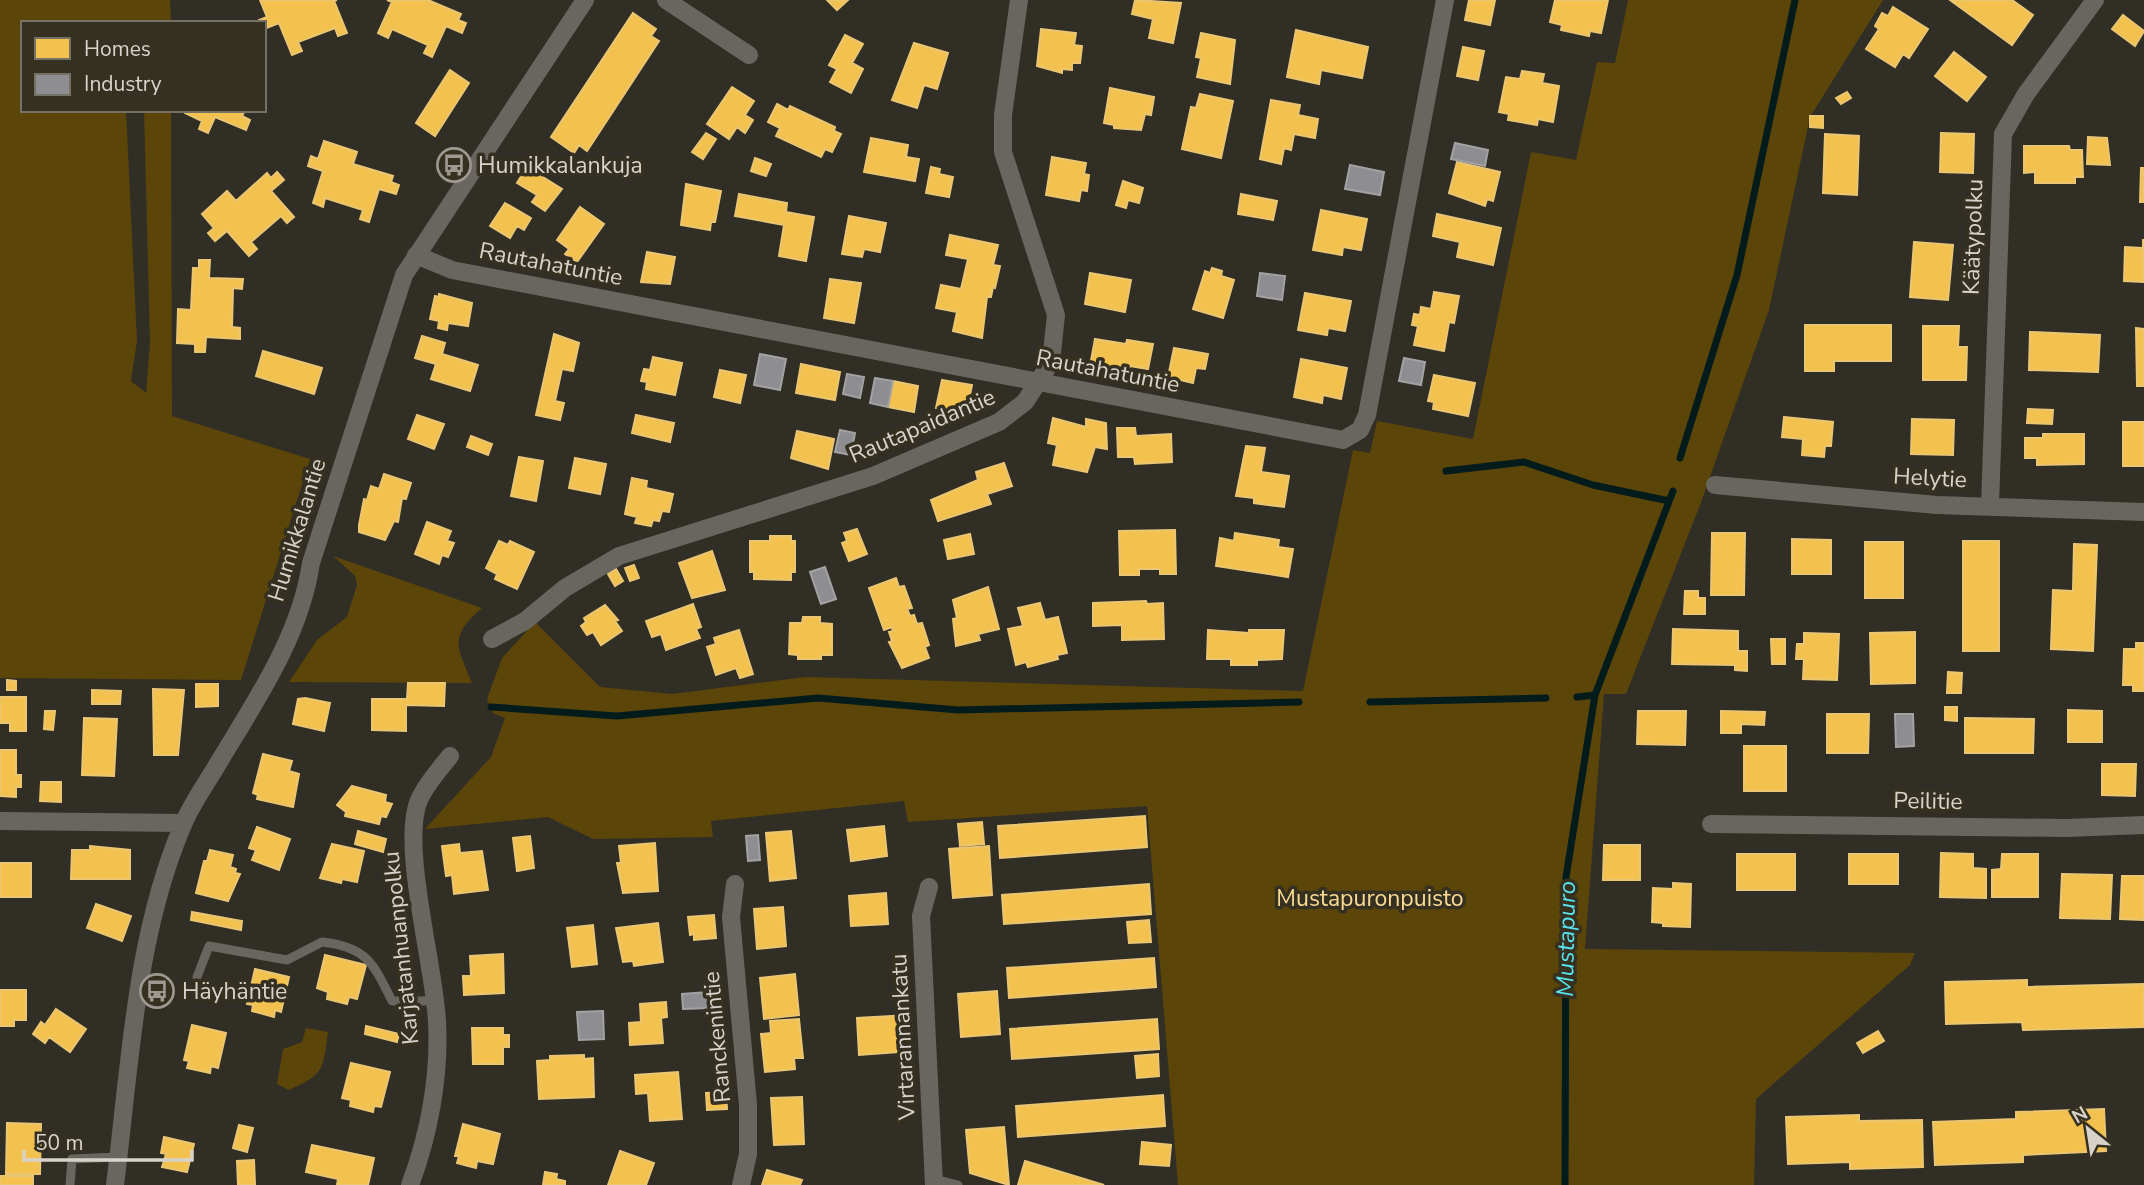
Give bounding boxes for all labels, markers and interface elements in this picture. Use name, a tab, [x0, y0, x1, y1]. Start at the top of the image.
legend	[21, 21, 266, 112]
text: Homes	[84, 35, 151, 63]
text: Industry	[84, 70, 162, 98]
bus stop icon: Humikkalankuja	[435, 146, 473, 184]
place label: Humikkalankuja	[478, 150, 643, 181]
street label: Käätypolku	[1955, 178, 1991, 296]
street label: Rautahatuntie	[477, 235, 625, 293]
street label: Rautahatuntie	[1034, 342, 1182, 400]
street label: Rautapaidantie	[844, 381, 1000, 471]
street label: Humikkalantie	[261, 455, 333, 605]
street label: Helytie	[1892, 461, 1968, 495]
street label: Peilitie	[1893, 785, 1963, 817]
street label: Karjatanhuanpolku	[375, 850, 427, 1046]
water label: Mustapuro	[1549, 881, 1583, 997]
park label: Mustapuronpuisto	[1276, 883, 1464, 914]
street label: Virtarannankatu	[883, 953, 923, 1122]
street label: Ranckenintie	[696, 970, 738, 1104]
bus stop icon: Häyhäntie	[138, 972, 176, 1010]
place label: Häyhäntie	[182, 976, 287, 1007]
north arrow	[2053, 1094, 2123, 1164]
text: N	[2067, 1100, 2093, 1130]
scale bar	[24, 1118, 192, 1162]
text: 50 m	[35, 1129, 84, 1157]

